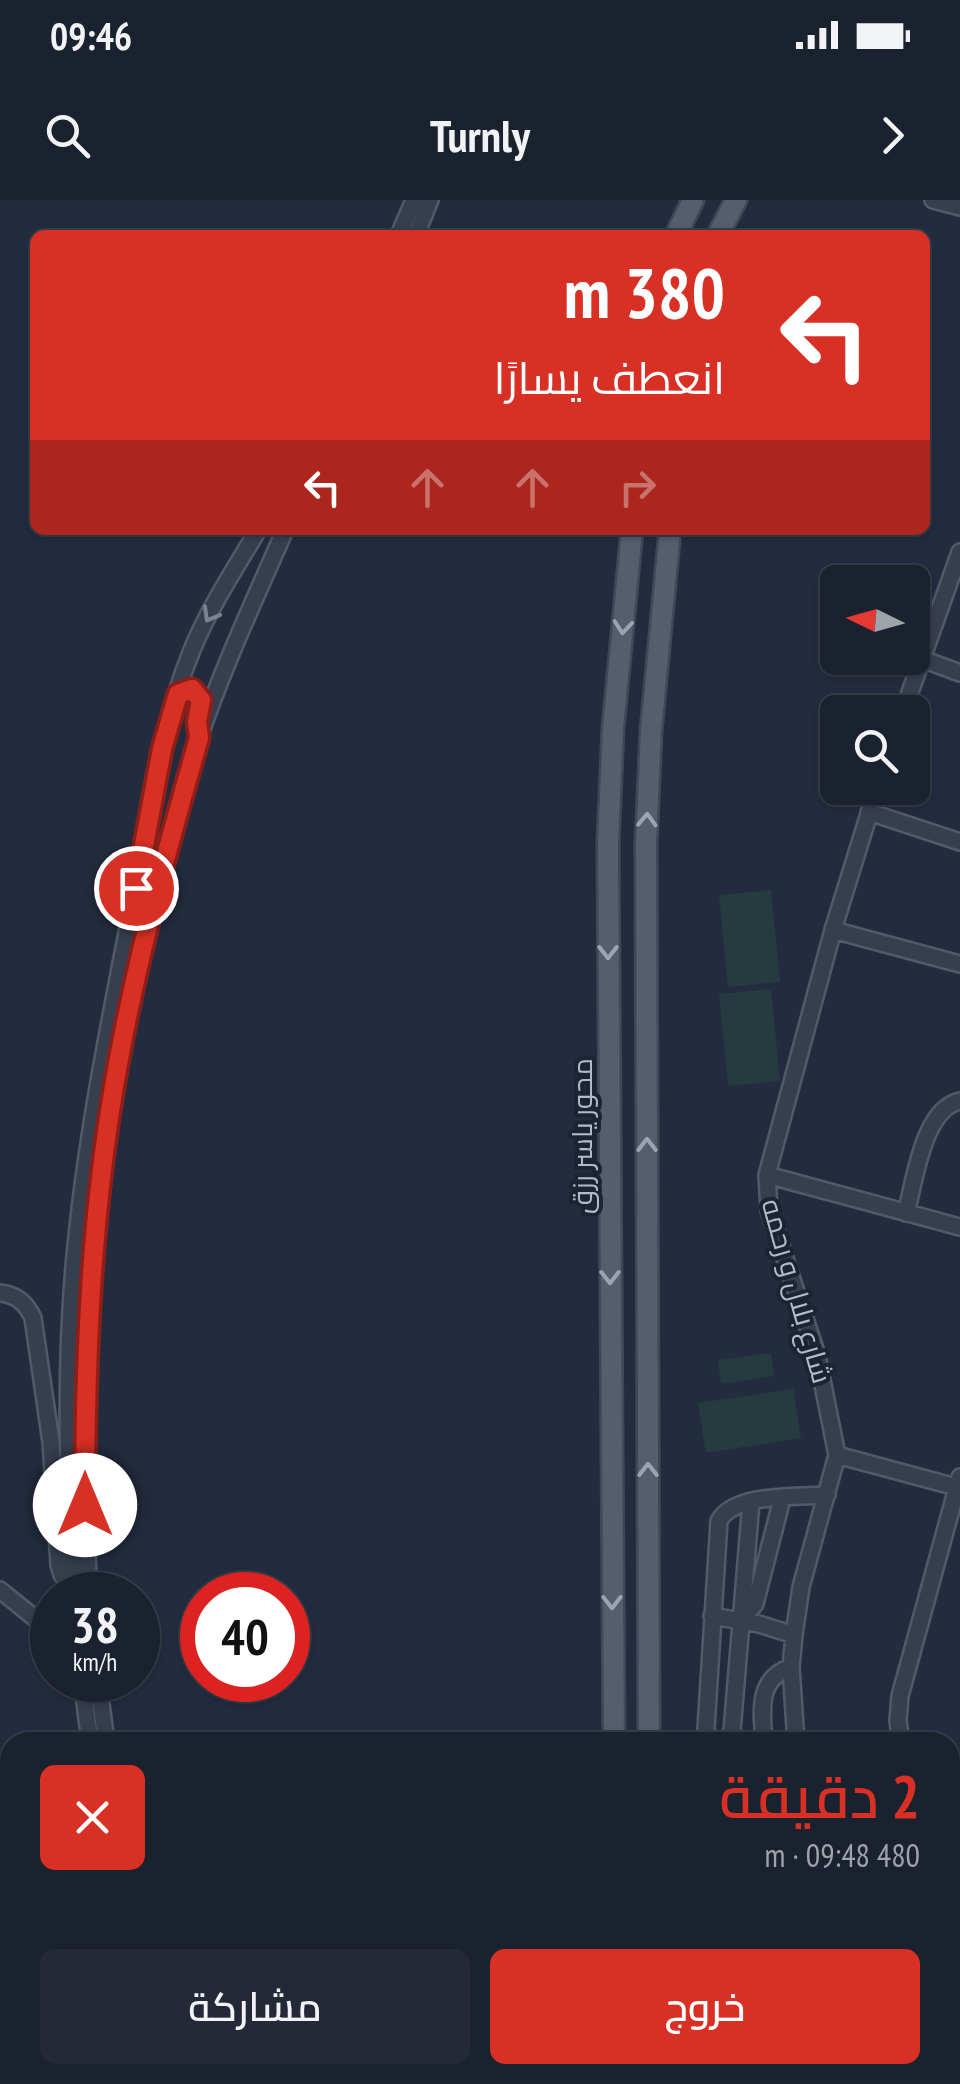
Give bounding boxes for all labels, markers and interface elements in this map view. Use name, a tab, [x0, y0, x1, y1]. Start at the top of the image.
text: 09:46	[50, 11, 132, 60]
text: Turnly	[430, 106, 530, 164]
icon: search	[40, 108, 95, 163]
icon: forward	[865, 108, 920, 163]
text: 380 m	[564, 247, 725, 337]
icon: left	[760, 270, 890, 400]
text: انعطف يسارًا	[494, 348, 725, 406]
icon: left	[295, 460, 350, 515]
icon: ahead	[400, 460, 455, 515]
icon: ahead	[505, 460, 560, 515]
icon: right	[610, 460, 665, 515]
north arrow	[820, 565, 930, 675]
map controls	[820, 565, 930, 805]
one-way arrow	[202, 604, 222, 622]
one-way arrow	[612, 620, 634, 636]
button: search	[820, 695, 930, 805]
one-way arrow	[636, 812, 657, 828]
pin	[94, 846, 179, 931]
icon: arrive	[109, 861, 164, 916]
one-way arrow	[597, 944, 619, 960]
street label: محور ياسر رزق	[563, 1058, 600, 1214]
one-way arrow	[636, 1137, 658, 1152]
street label: شارع بلال و رحمه	[753, 1194, 841, 1388]
one-way arrow	[599, 1270, 621, 1285]
position arrow	[33, 1453, 137, 1557]
one-way arrow	[637, 1462, 659, 1478]
speed limit sign: 40	[180, 1572, 310, 1702]
text: 38	[71, 1592, 119, 1657]
one-way arrow	[601, 1594, 623, 1610]
text: km/h	[73, 1646, 117, 1678]
text: 2 دقيقة	[719, 1757, 920, 1835]
button: close	[40, 1765, 145, 1870]
text: 480 m · 09:48	[765, 1834, 920, 1876]
button: مشاركة	[40, 1949, 470, 2064]
button: خروج	[490, 1949, 920, 2064]

